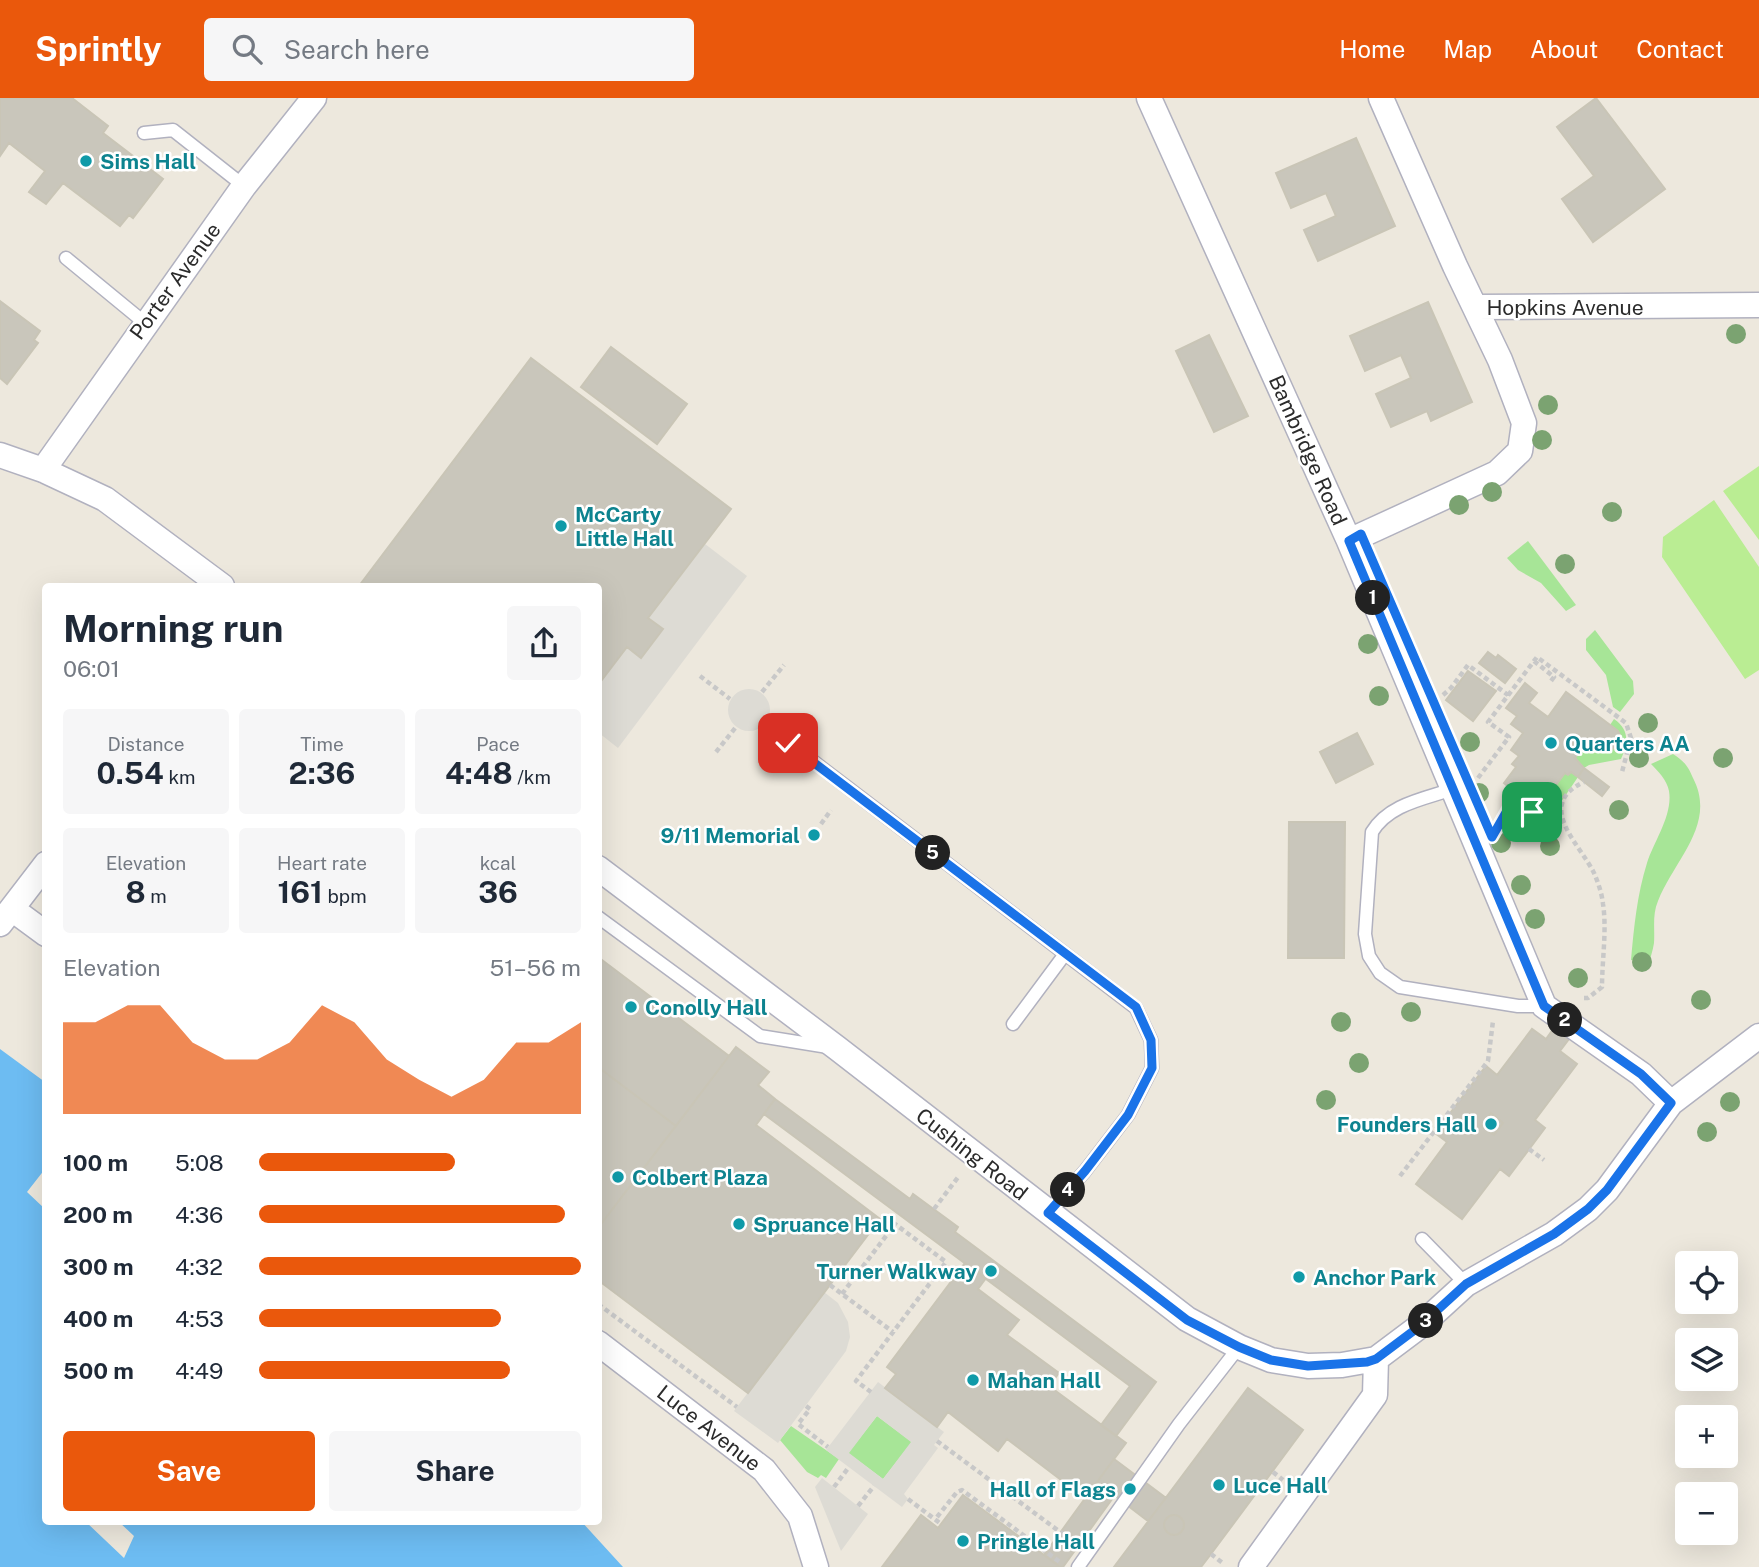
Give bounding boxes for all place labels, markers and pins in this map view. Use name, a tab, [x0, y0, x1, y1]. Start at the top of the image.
place label: Sims Hall	[100, 149, 196, 174]
marker: Sims Hall	[78, 153, 94, 169]
place label: McCarty Little Hall	[575, 502, 674, 551]
marker: McCarty Little Hall	[553, 518, 569, 534]
pin: 1	[1356, 580, 1390, 616]
pin	[758, 713, 818, 773]
place label: Quarters AA	[1565, 731, 1690, 756]
marker: Quarters AA	[1543, 735, 1559, 751]
pin	[1502, 782, 1562, 842]
place label: 9/11 Memorial	[660, 823, 800, 848]
marker: 9/11 Memorial	[806, 827, 822, 843]
pin: 5	[916, 836, 950, 870]
place label: Conolly Hall	[645, 995, 768, 1020]
marker: Conolly Hall	[623, 999, 639, 1015]
pin: 2	[1548, 1002, 1582, 1038]
place label: Founders Hall	[1337, 1112, 1477, 1137]
marker: Founders Hall	[1483, 1116, 1499, 1132]
place label: Colbert Plaza	[632, 1165, 768, 1190]
marker: Colbert Plaza	[610, 1169, 626, 1185]
pin: 4	[1050, 1172, 1086, 1208]
place label: Spruance Hall	[753, 1212, 896, 1237]
marker: Spruance Hall	[731, 1216, 747, 1232]
place label: Turner Walkway	[817, 1259, 977, 1284]
marker: Turner Walkway	[983, 1263, 999, 1279]
place label: Anchor Park	[1313, 1265, 1436, 1290]
marker: Anchor Park	[1291, 1269, 1307, 1285]
pin: 3	[1408, 1304, 1444, 1338]
place label: Mahan Hall	[987, 1368, 1101, 1393]
marker: Mahan Hall	[965, 1372, 981, 1388]
place label: Luce Hall	[1233, 1473, 1328, 1498]
place label: Hall of Flags	[989, 1477, 1116, 1502]
marker: Luce Hall	[1211, 1477, 1227, 1493]
marker: Hall of Flags	[1122, 1481, 1138, 1497]
place label: Pringle Hall	[977, 1529, 1095, 1554]
marker: Pringle Hall	[955, 1533, 971, 1549]

